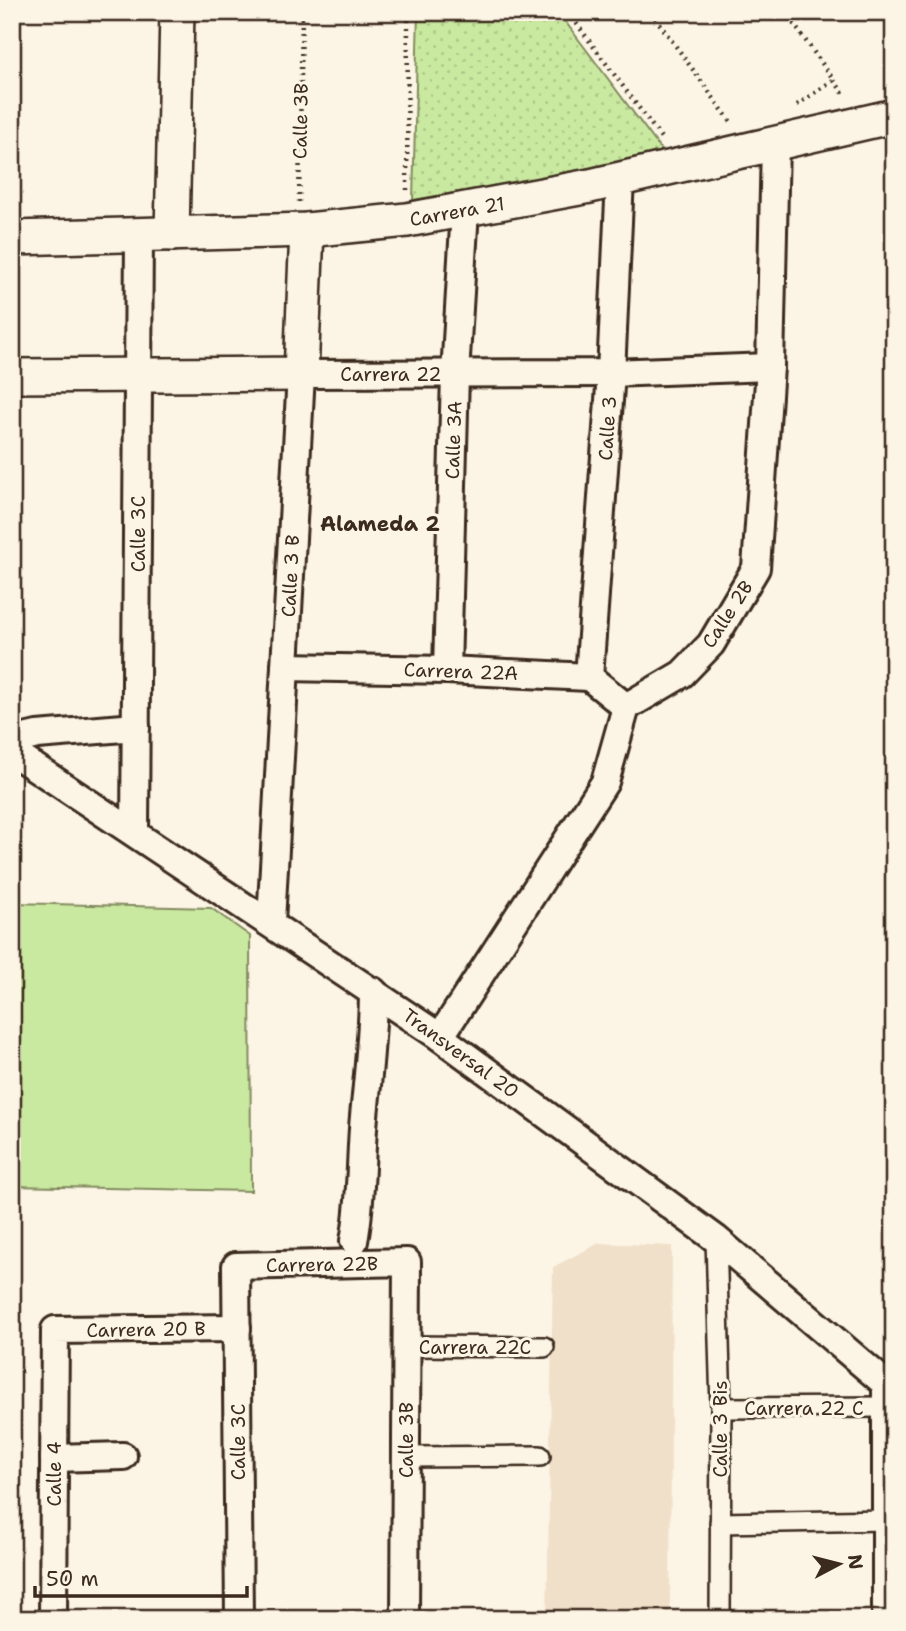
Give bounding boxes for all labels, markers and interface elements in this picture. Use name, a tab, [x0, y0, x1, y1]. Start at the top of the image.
street label: Calle 3B	[287, 83, 314, 159]
street label: Carrera 21	[408, 191, 507, 232]
street label: Carrera 22	[340, 362, 442, 387]
street label: Calle 3	[593, 395, 622, 461]
street label: Calle 3A	[440, 400, 467, 480]
street label: Calle 3C	[126, 496, 151, 572]
district label: Alameda 2	[320, 510, 440, 538]
street label: Calle 3 B	[276, 534, 305, 618]
street label: Calle 2B	[696, 576, 759, 653]
street label: Carrera 22A	[403, 657, 519, 686]
street label: Transversal 20	[398, 1003, 524, 1104]
street label: Carrera 22B	[266, 1251, 378, 1278]
street label: Carrera 20 B	[86, 1316, 206, 1343]
street label: Carrera 22C	[419, 1335, 531, 1360]
street label: Calle 3 Bis	[708, 1380, 733, 1478]
street label: Carrera 22 C	[744, 1396, 864, 1421]
street label: Calle 3B	[394, 1402, 419, 1478]
street label: Calle 3C	[226, 1404, 251, 1480]
street label: Calle 4	[42, 1442, 67, 1506]
north arrow	[804, 1530, 874, 1600]
text: N	[842, 1553, 869, 1571]
scale bar	[35, 1554, 247, 1598]
text: 50 m	[46, 1565, 99, 1593]

